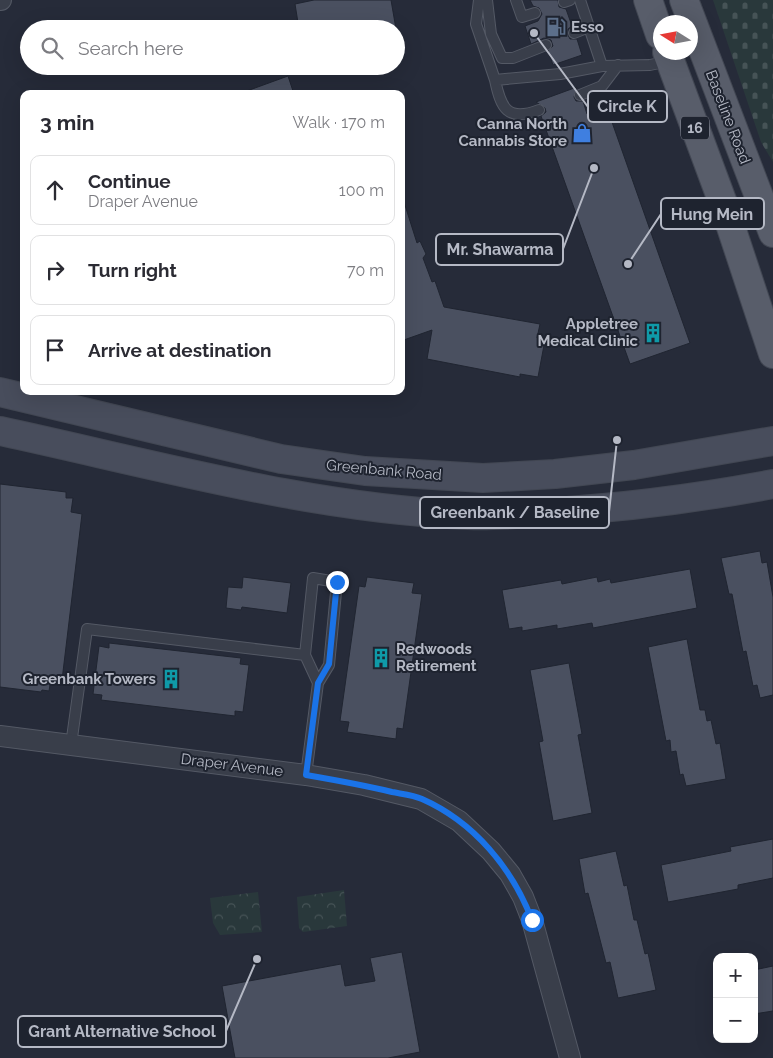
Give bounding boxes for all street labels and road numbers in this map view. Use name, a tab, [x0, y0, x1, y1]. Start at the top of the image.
street label: Baseline Road	[702, 68, 754, 166]
road number: 16	[681, 116, 709, 140]
street label: Greenbank Road	[325, 456, 443, 484]
street label: Draper Avenue	[180, 750, 284, 780]

